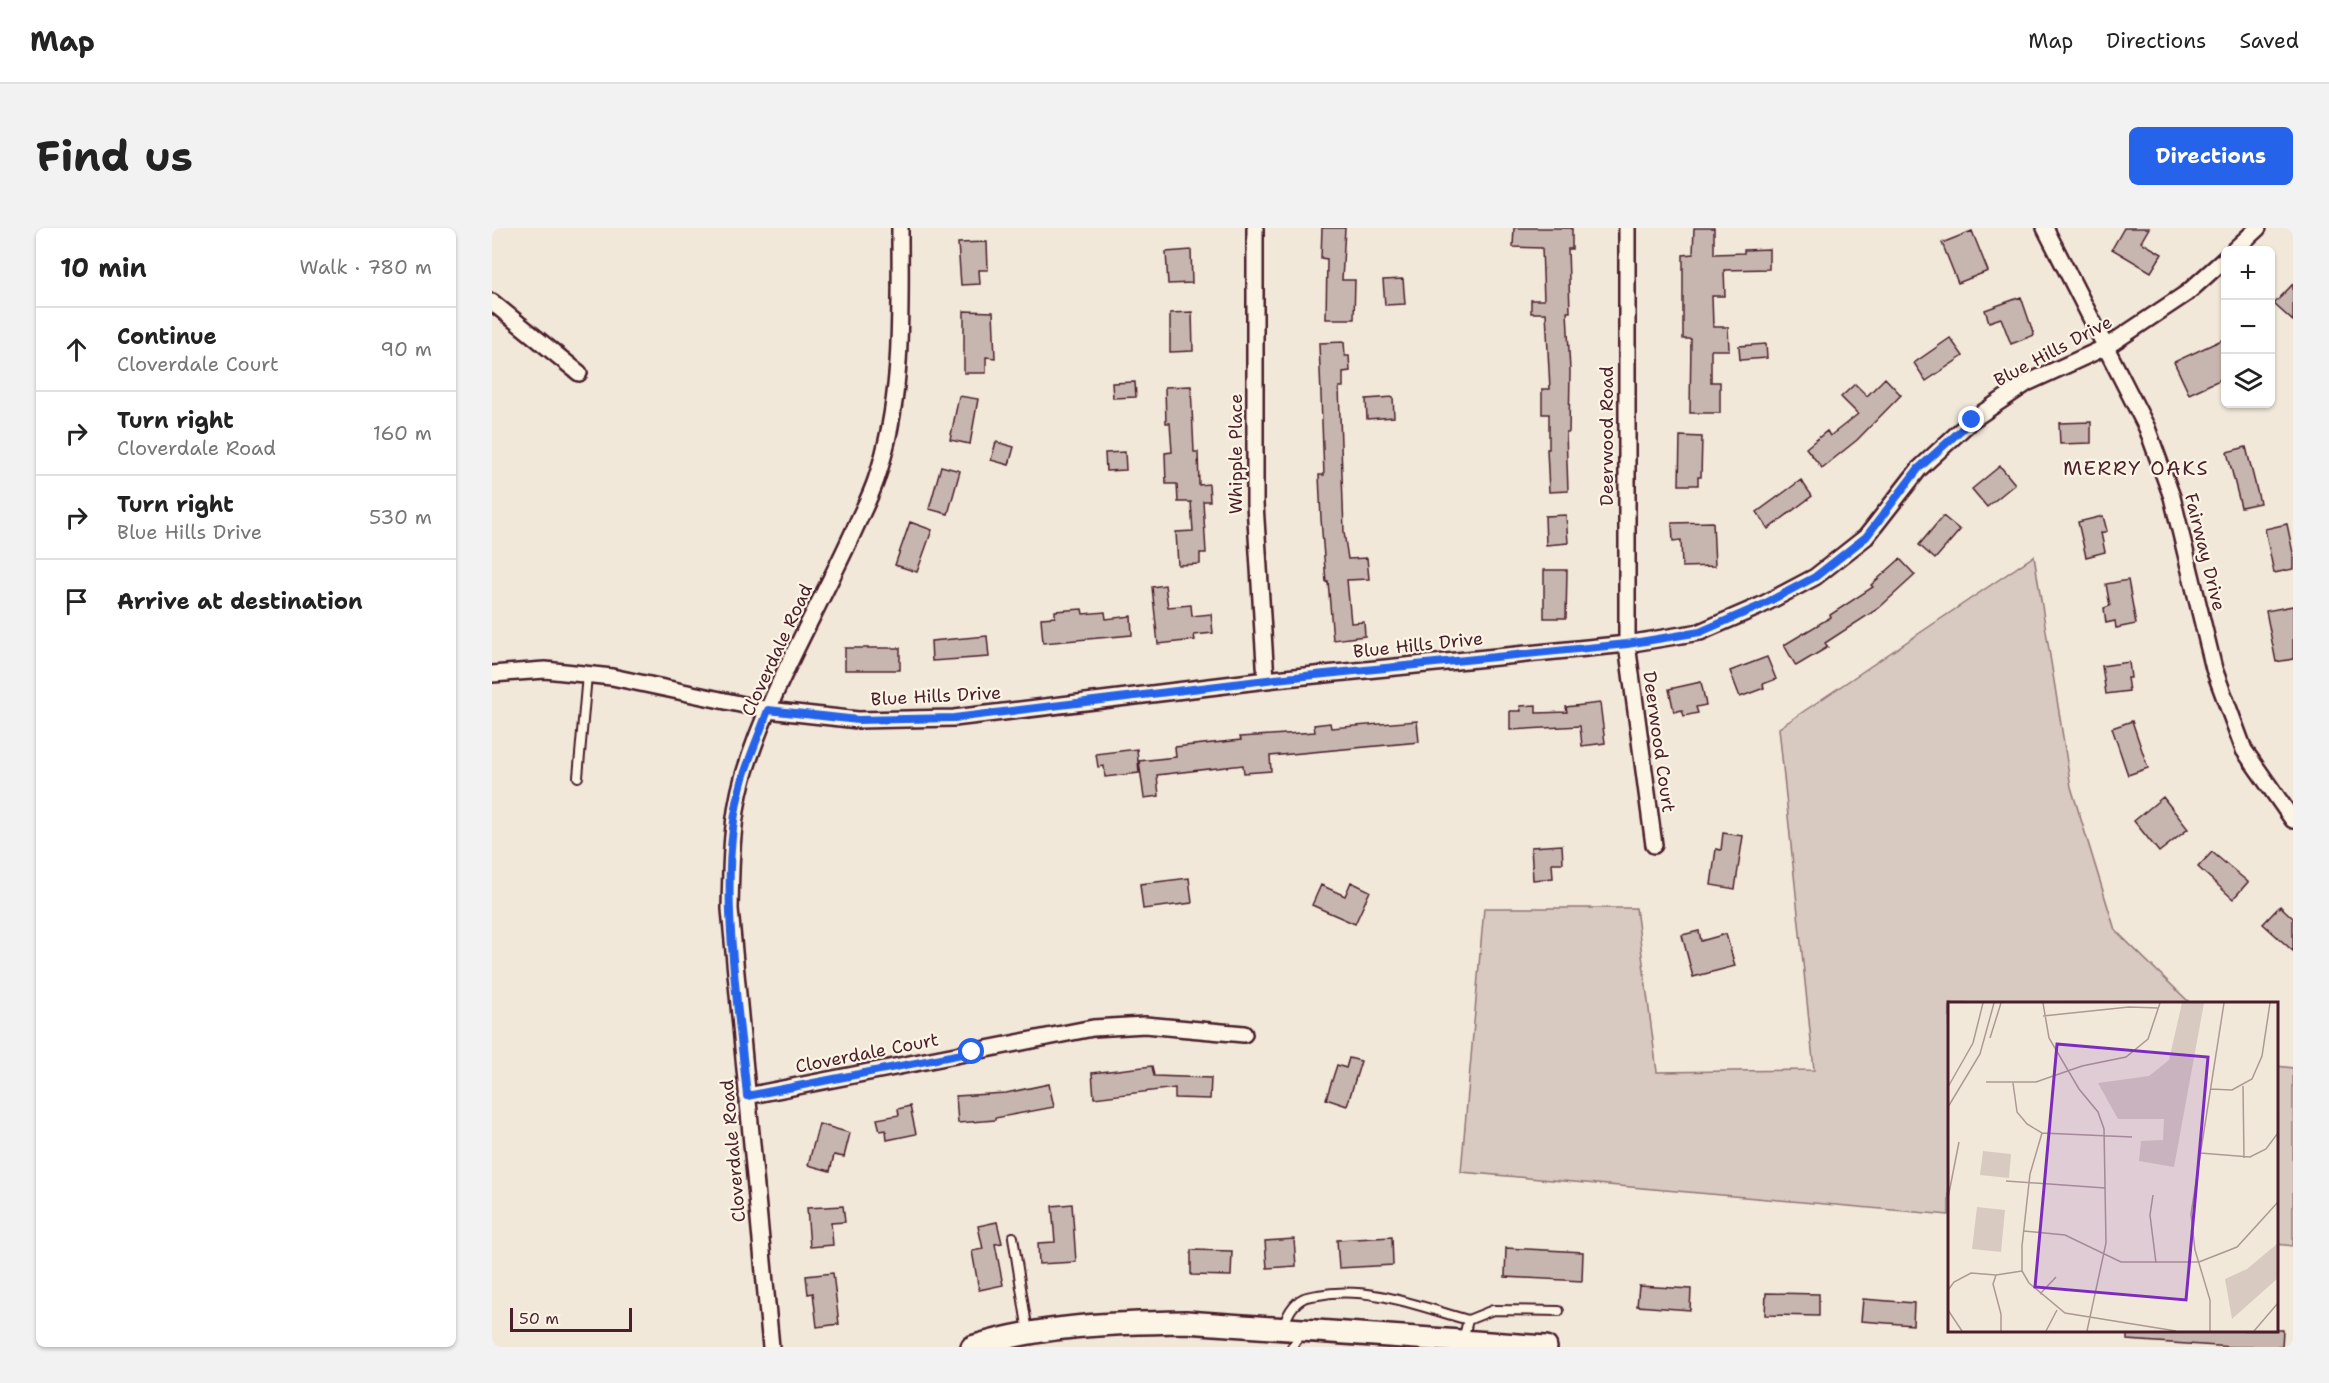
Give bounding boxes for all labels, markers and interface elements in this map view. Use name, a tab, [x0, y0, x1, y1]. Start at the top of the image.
text: Map	[30, 22, 95, 60]
text: Map	[2028, 27, 2073, 55]
text: Directions	[2106, 27, 2206, 55]
text: Saved	[2239, 27, 2299, 55]
button: Directions	[2129, 127, 2293, 185]
text: Find us	[36, 128, 193, 184]
map controls	[2221, 246, 2275, 408]
button: +	[2221, 246, 2275, 300]
text: 10 min	[60, 250, 147, 285]
text: Walk · 780 m	[300, 254, 432, 280]
button: −	[2221, 300, 2275, 354]
street label: Blue Hills Drive	[1990, 310, 2116, 392]
text: Continue	[117, 322, 217, 351]
icon: ahead	[60, 333, 93, 366]
text: 90 m	[380, 336, 432, 362]
text: Cloverdale Court	[117, 351, 279, 377]
button: layers	[2221, 354, 2275, 408]
street label: Deerwood Road	[1595, 366, 1619, 506]
street label: Whipple Place	[1224, 394, 1248, 514]
text: Turn right	[117, 406, 234, 435]
route end	[1958, 406, 1984, 432]
icon: right	[60, 417, 93, 450]
text: 160 m	[373, 420, 432, 446]
text: Cloverdale Road	[117, 435, 276, 461]
district label: MERRY OAKS	[2063, 455, 2209, 481]
text: Turn right	[117, 490, 234, 519]
street label: Fairway Drive	[2179, 491, 2231, 613]
icon: right	[60, 501, 93, 534]
text: 530 m	[369, 504, 432, 530]
text: Blue Hills Drive	[117, 519, 262, 545]
street label: Cloverdale Road	[736, 580, 818, 720]
icon: arrive	[60, 585, 93, 618]
text: Arrive at destination	[117, 587, 363, 616]
street label: Blue Hills Drive	[1352, 626, 1484, 664]
street label: Deerwood Court	[1637, 670, 1681, 814]
street label: Blue Hills Drive	[870, 681, 1002, 711]
inset map	[1948, 1002, 2278, 1332]
street label: Cloverdale Court	[793, 1027, 941, 1079]
route start	[958, 1038, 984, 1064]
street label: Cloverdale Road	[715, 1079, 751, 1223]
scale bar	[510, 1305, 632, 1332]
text: 50 m	[519, 1308, 559, 1329]

